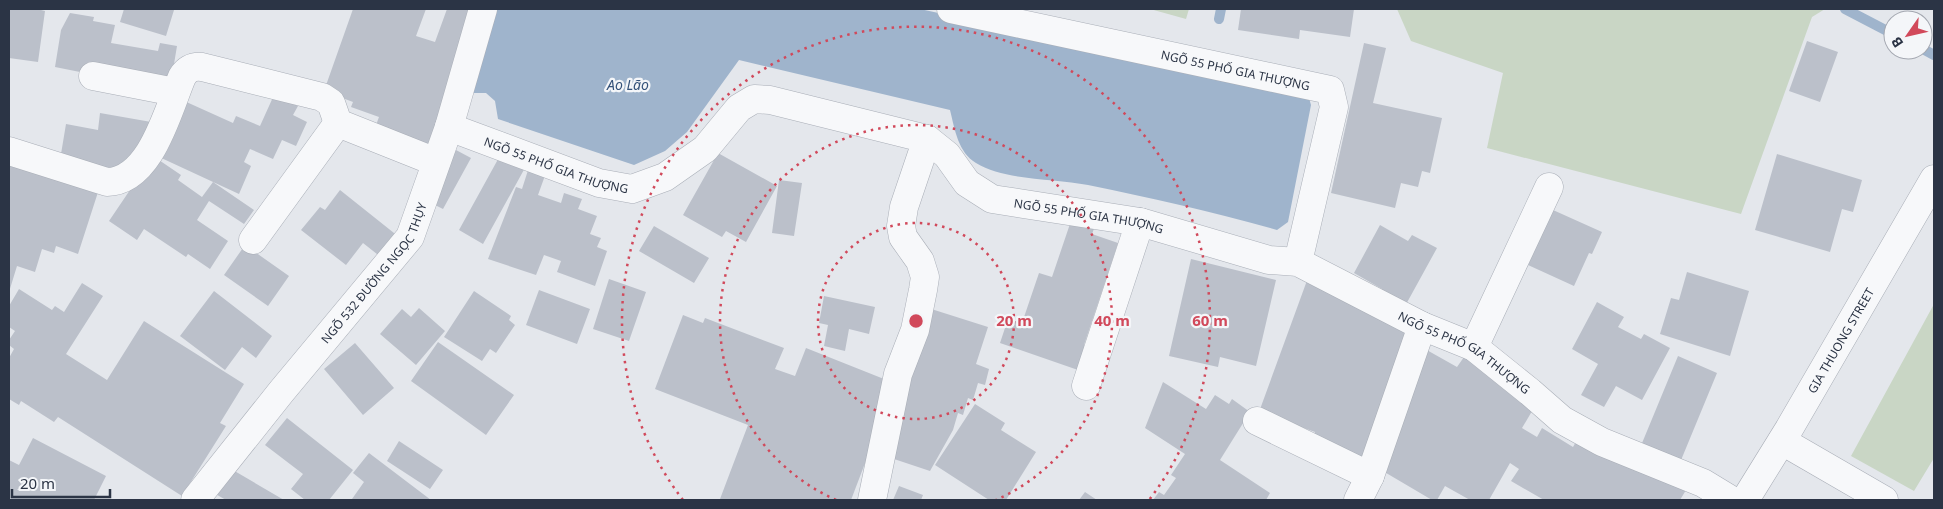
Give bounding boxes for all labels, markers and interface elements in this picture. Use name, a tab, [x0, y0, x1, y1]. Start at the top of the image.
north arrow	[1883, 10, 1933, 60]
text: B	[1886, 33, 1907, 52]
street label: NGÕ 55 PHỐ GIA THƯỢNG	[1160, 46, 1312, 94]
water label: Ao Lão	[606, 75, 649, 94]
street label: NGÕ 55 PHỐ GIA THƯỢNG	[482, 132, 630, 197]
street label: NGÕ 55 PHỐ GIA THƯỢNG	[1013, 194, 1166, 237]
street label: NGÕ 532 ĐƯỜNG NGỌC THỤY	[317, 200, 430, 347]
street label: GIA THUONG STREET	[1803, 284, 1878, 396]
street label: NGÕ 55 PHỐ GIA THƯỢNG	[1395, 307, 1534, 397]
text: 20 m	[996, 310, 1032, 330]
text: 40 m	[1094, 310, 1130, 330]
text: 60 m	[1192, 310, 1228, 330]
centre of rings	[907, 312, 925, 330]
scale bar	[12, 466, 110, 498]
text: 20 m	[20, 473, 55, 493]

